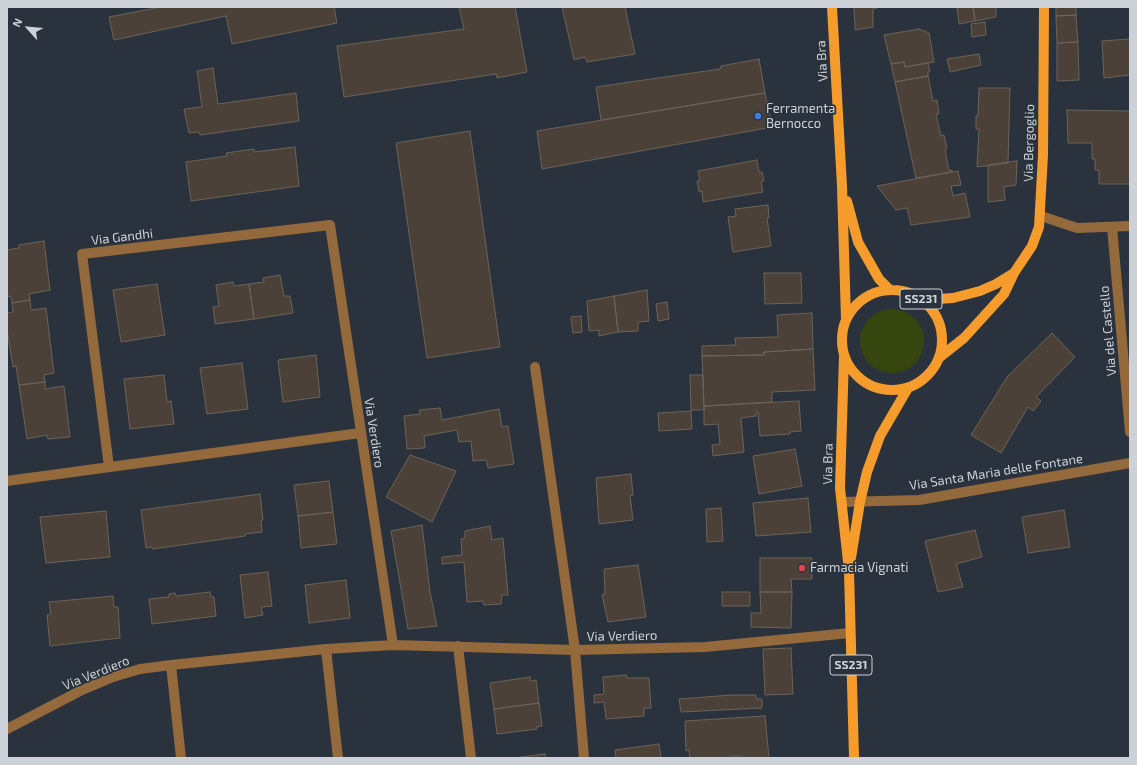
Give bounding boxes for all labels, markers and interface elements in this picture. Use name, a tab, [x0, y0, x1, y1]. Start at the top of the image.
north arrow	[8, 8, 48, 48]
text: N	[9, 16, 24, 29]
street label: Via Bra	[813, 40, 831, 82]
place label: Ferramenta Bernocco	[766, 101, 835, 132]
street label: Via Bergoglio	[1021, 104, 1037, 182]
marker: Ferramenta Bernocco	[753, 111, 763, 121]
street label: Via Gandhi	[90, 225, 154, 249]
street label: Via del Castello	[1096, 285, 1120, 377]
road number: SS231	[900, 289, 942, 309]
street label: Via Verdiero	[361, 397, 387, 469]
street label: Via Bra	[820, 443, 836, 485]
street label: Via Santa Maria delle Fontane	[908, 451, 1084, 493]
place label: Farmacia Vignati	[810, 560, 908, 576]
marker: Farmacia Vignati	[797, 563, 807, 573]
street label: Via Verdiero	[586, 628, 658, 644]
street label: Via Verdiero	[60, 653, 132, 693]
road number: SS231	[830, 655, 872, 675]

